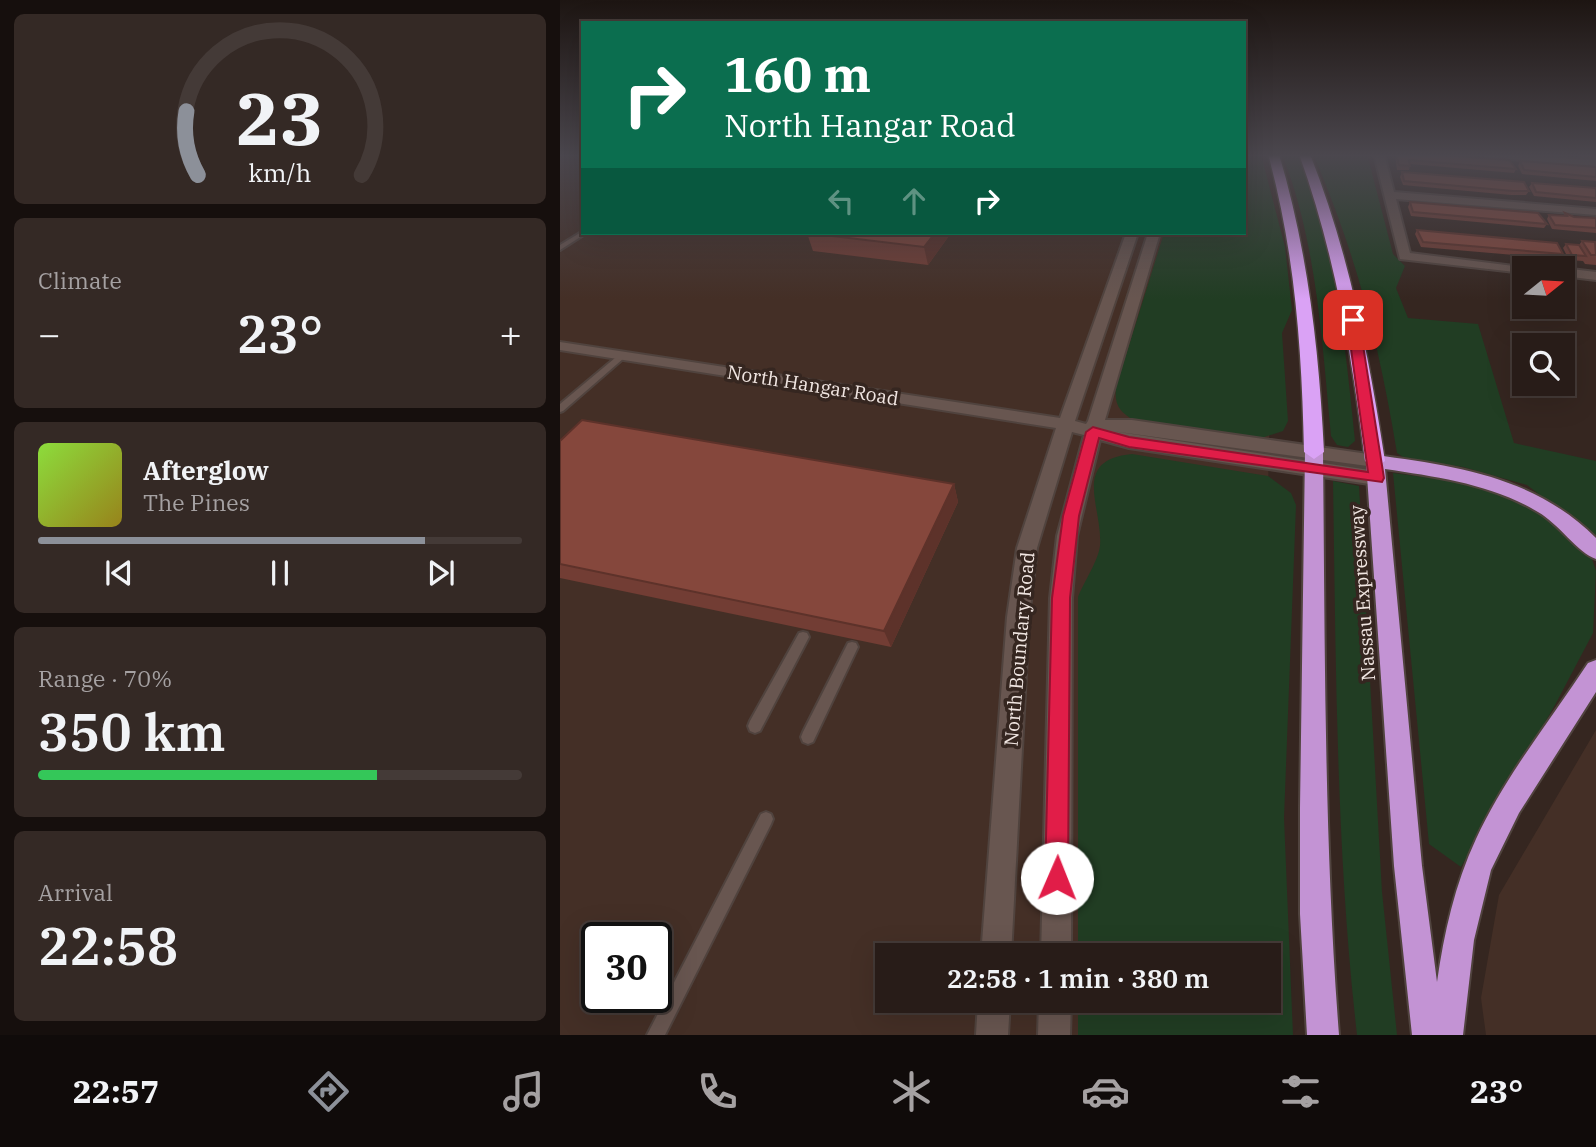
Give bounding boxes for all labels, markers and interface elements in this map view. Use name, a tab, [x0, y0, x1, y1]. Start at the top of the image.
text: 160 m	[724, 42, 871, 105]
icon: right	[609, 49, 700, 140]
text: 23	[236, 70, 324, 165]
text: North Hangar Road	[724, 104, 1016, 146]
text: km/h	[248, 156, 312, 189]
icon: left	[822, 182, 860, 220]
icon: ahead	[895, 182, 933, 220]
icon: right	[968, 182, 1006, 220]
north arrow	[1512, 256, 1575, 318]
map controls	[1512, 256, 1575, 396]
text: Climate	[38, 265, 122, 295]
pin	[1323, 290, 1383, 350]
text: 23°	[237, 300, 323, 367]
icon: arrive	[1334, 301, 1372, 339]
text: −	[38, 309, 61, 358]
text: +	[499, 309, 522, 358]
button: search	[1512, 333, 1575, 396]
street label: North Hangar Road	[726, 360, 900, 410]
text: Afterglow	[143, 453, 269, 487]
text: The Pines	[143, 487, 250, 517]
street label: Nassau Expressway	[1344, 503, 1380, 682]
street label: North Boundary Road	[999, 551, 1039, 747]
icon: previous	[100, 554, 138, 592]
icon: pause	[261, 554, 299, 592]
icon: next	[422, 554, 460, 592]
text: Range · 70%	[38, 663, 172, 693]
text: 350 km	[38, 698, 226, 765]
position arrow	[1020, 841, 1094, 915]
text: Arrival	[38, 877, 113, 907]
text: 22:58	[38, 912, 178, 979]
speed limit sign: 30	[581, 922, 672, 1013]
text: 22:58 · 1 min · 380 m	[947, 961, 1209, 995]
icon: directions	[304, 1067, 353, 1116]
icon: music	[499, 1067, 548, 1116]
icon: phone	[693, 1067, 742, 1116]
icon: climate	[887, 1067, 936, 1116]
icon: car	[1081, 1067, 1130, 1116]
icon: filters	[1276, 1067, 1325, 1116]
text: 22:57	[73, 1070, 159, 1112]
text: 23°	[1470, 1070, 1523, 1112]

